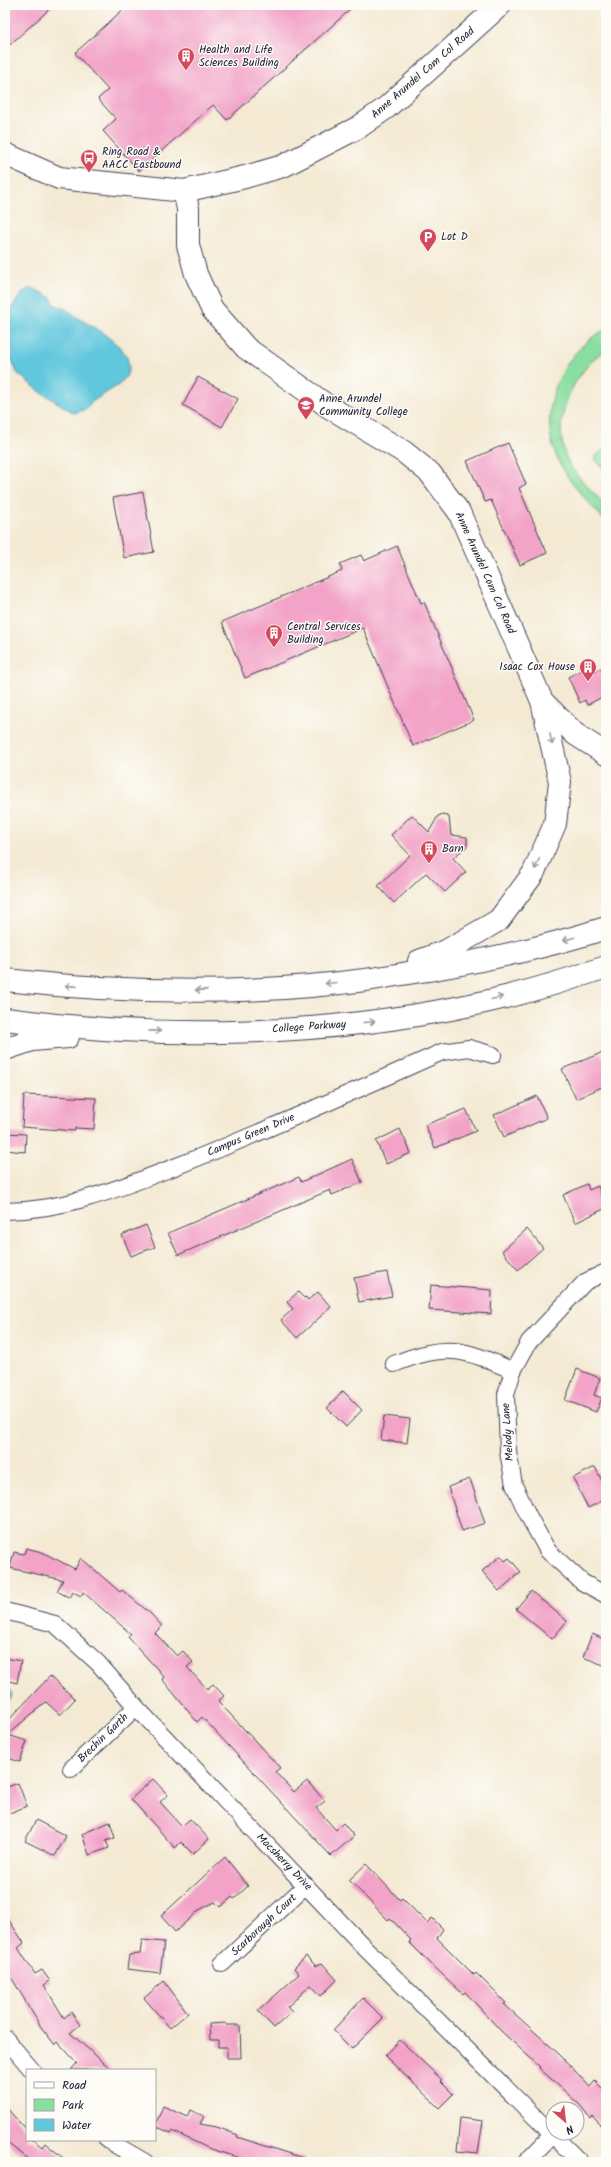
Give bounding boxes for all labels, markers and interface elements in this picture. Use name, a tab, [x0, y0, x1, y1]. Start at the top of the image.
street label: Anne Arundel Com Col Road	[367, 22, 479, 123]
place label: Health and Life Sciences Building	[199, 41, 279, 72]
building icon: Health and Life Sciences Building	[176, 46, 196, 71]
place label: Ring Road & AACC Eastbound	[102, 143, 181, 174]
bus stop icon: Ring Road & AACC Eastbound	[79, 148, 99, 173]
parking icon: Lot D	[418, 227, 438, 252]
place label: Lot D	[441, 228, 468, 246]
place label: Anne Arundel Community College	[319, 390, 408, 421]
school or university icon: Anne Arundel Community College	[296, 395, 316, 420]
street label: Anne Arundel Com Col Road	[450, 509, 520, 638]
place label: Central Services Building	[287, 618, 361, 649]
building icon: Central Services Building	[264, 623, 284, 648]
building icon: Isaac Cox House	[578, 657, 598, 682]
place label: Isaac Cox House	[499, 658, 575, 676]
one-way arrow	[547, 732, 555, 745]
building icon: Barn	[419, 839, 439, 864]
place label: Barn	[442, 840, 464, 858]
one-way arrow	[533, 857, 540, 869]
one-way arrow	[562, 936, 575, 943]
one-way arrow	[325, 980, 338, 987]
one-way arrow	[65, 982, 78, 990]
one-way arrow	[195, 986, 208, 994]
one-way arrow	[490, 994, 503, 1002]
street label: College Parkway	[271, 1015, 347, 1039]
one-way arrow	[362, 1018, 375, 1025]
one-way arrow	[148, 1027, 161, 1035]
street label: Campus Green Drive	[204, 1108, 298, 1162]
street label: Melody Lane	[497, 1402, 519, 1462]
street label: Brechin Garth	[73, 1709, 133, 1767]
street label: Macsherry Drive	[252, 1829, 316, 1895]
street label: Scarborough Court	[227, 1889, 302, 1960]
legend	[26, 2069, 156, 2141]
text: Road	[62, 2076, 87, 2095]
text: Park	[62, 2096, 84, 2115]
north arrow	[545, 2101, 585, 2141]
text: Water	[62, 2116, 92, 2135]
text: N	[562, 2119, 577, 2139]

